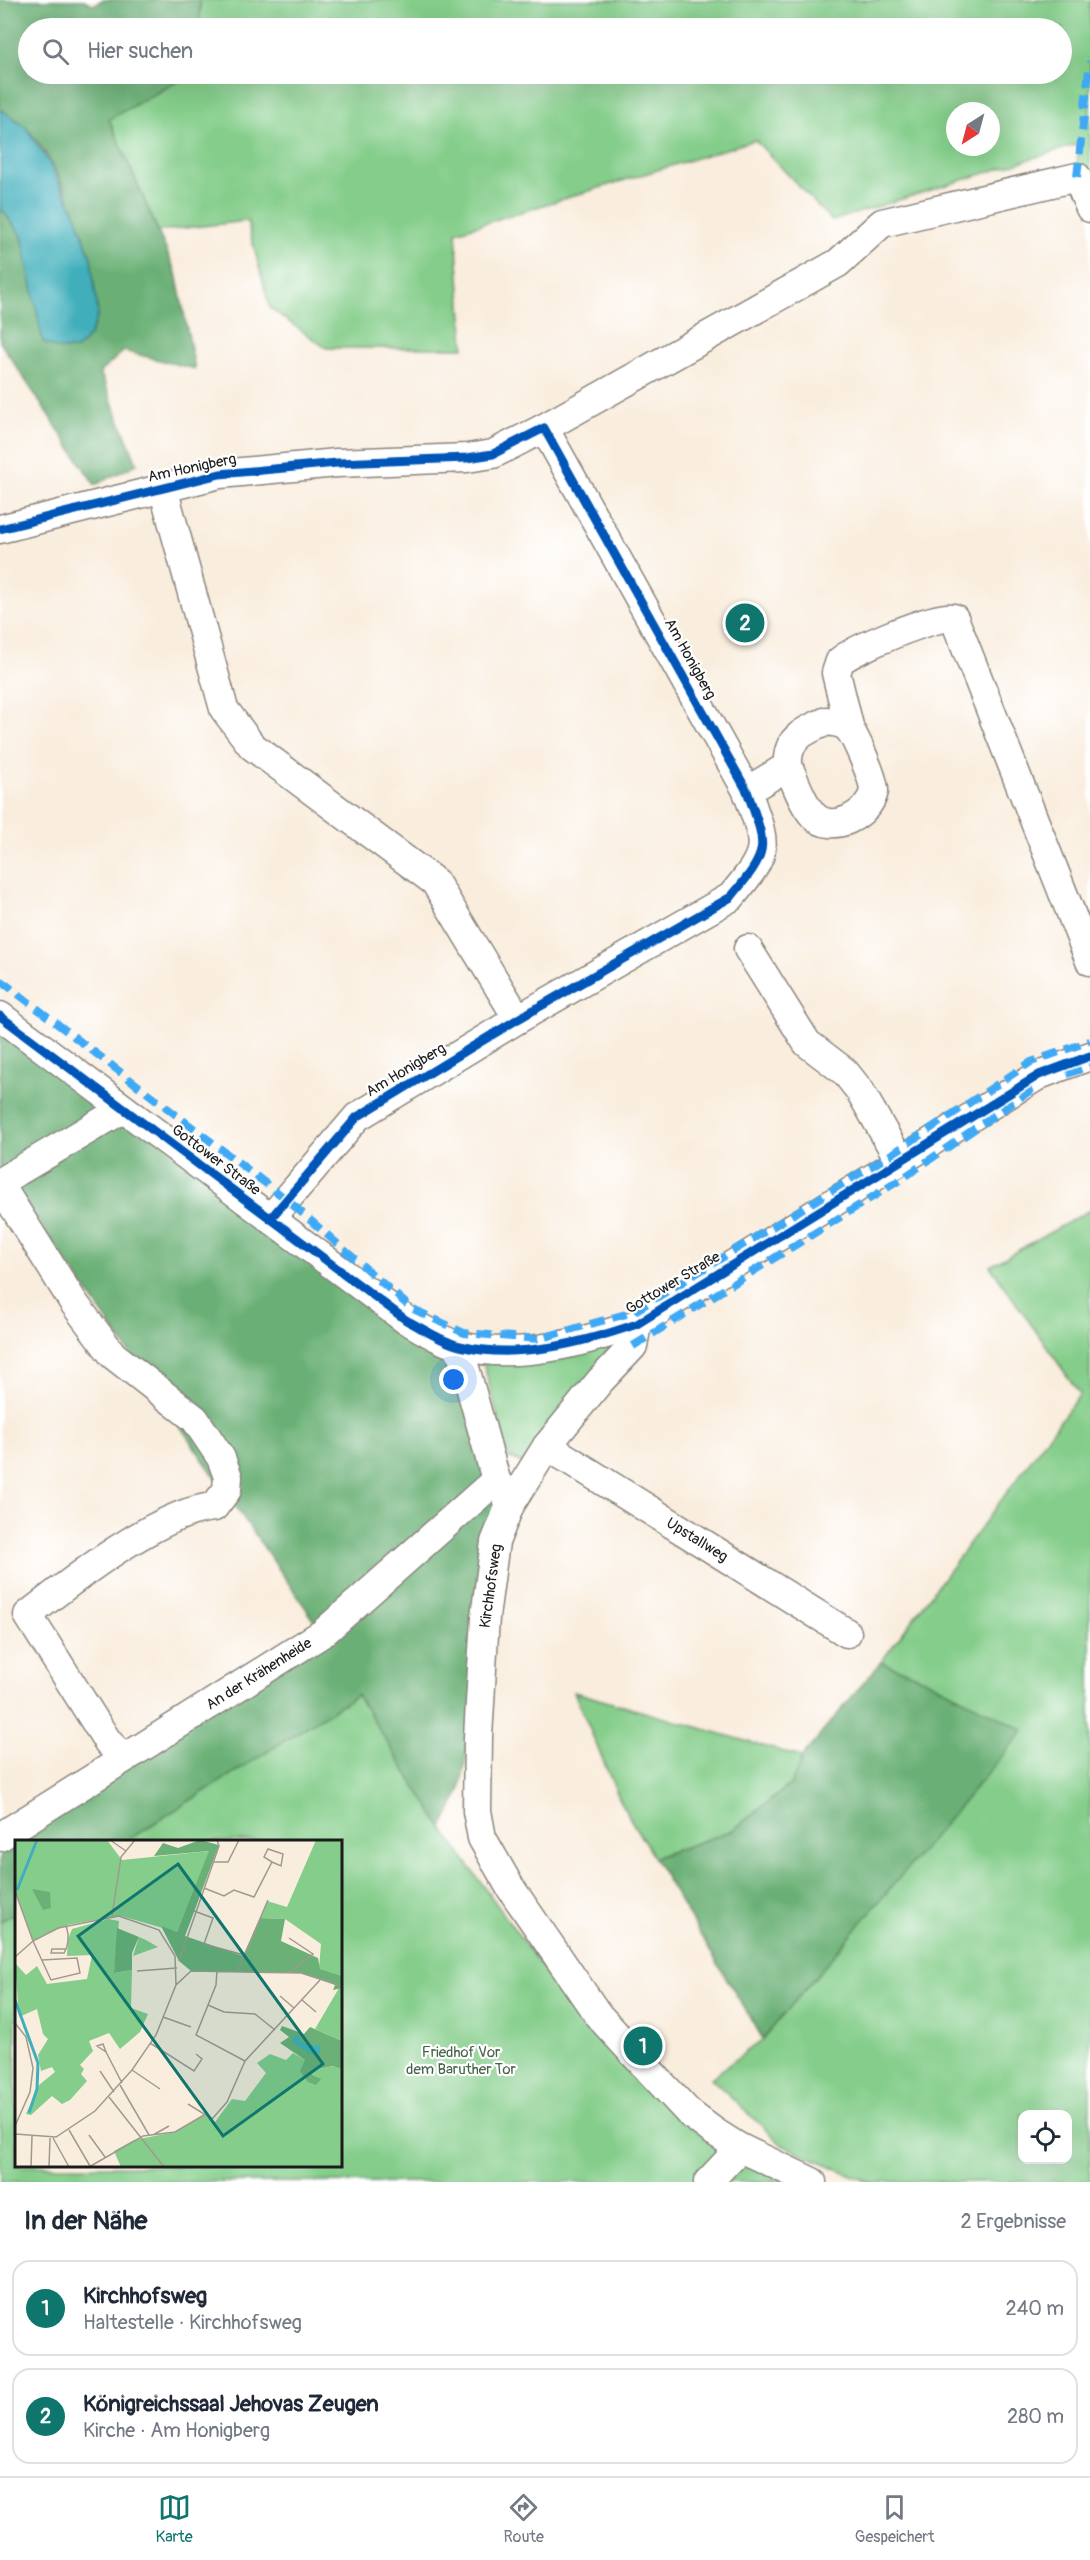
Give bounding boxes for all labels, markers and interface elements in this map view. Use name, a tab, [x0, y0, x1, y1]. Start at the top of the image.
search box	[18, 18, 1072, 84]
icon: search	[39, 35, 72, 68]
text: Hier suchen	[87, 37, 193, 65]
north arrow	[946, 102, 1000, 156]
street label: Am Honigberg	[146, 449, 238, 487]
pin: 2	[726, 600, 764, 646]
street label: Am Honigberg	[660, 615, 720, 703]
street label: Am Honigberg	[363, 1039, 449, 1101]
street label: Gottower Straße	[168, 1120, 265, 1200]
street label: Gottower Straße	[622, 1247, 724, 1319]
your location	[439, 1365, 468, 1394]
street label: Upstallweg	[663, 1513, 732, 1566]
street label: Kirchhofsweg	[476, 1543, 506, 1629]
street label: An der Krähenheide	[202, 1633, 316, 1714]
inset map	[15, 1840, 342, 2167]
pin: 1	[624, 2024, 662, 2068]
park label: Friedhof Vor dem Baruther Tor	[406, 2043, 517, 2079]
map controls	[1018, 2110, 1072, 2164]
button: locate	[1018, 2110, 1072, 2164]
text: In der Nähe	[24, 2205, 147, 2237]
text: 2 Ergebnisse	[961, 2209, 1066, 2234]
text: Kirchhofsweg	[83, 2282, 207, 2310]
text: 1	[42, 2296, 49, 2321]
text: 240 m	[1005, 2296, 1064, 2321]
text: Haltestelle · Kirchhofsweg	[83, 2310, 302, 2335]
text: Königreichssaal Jehovas Zeugen	[83, 2390, 379, 2418]
text: 2	[40, 2404, 51, 2429]
text: 280 m	[1007, 2404, 1064, 2429]
text: Kirche · Am Honigberg	[83, 2418, 270, 2443]
tab: Karte	[155, 2491, 193, 2547]
tab: Route	[504, 2491, 544, 2547]
tab: Gespeichert	[855, 2491, 934, 2547]

